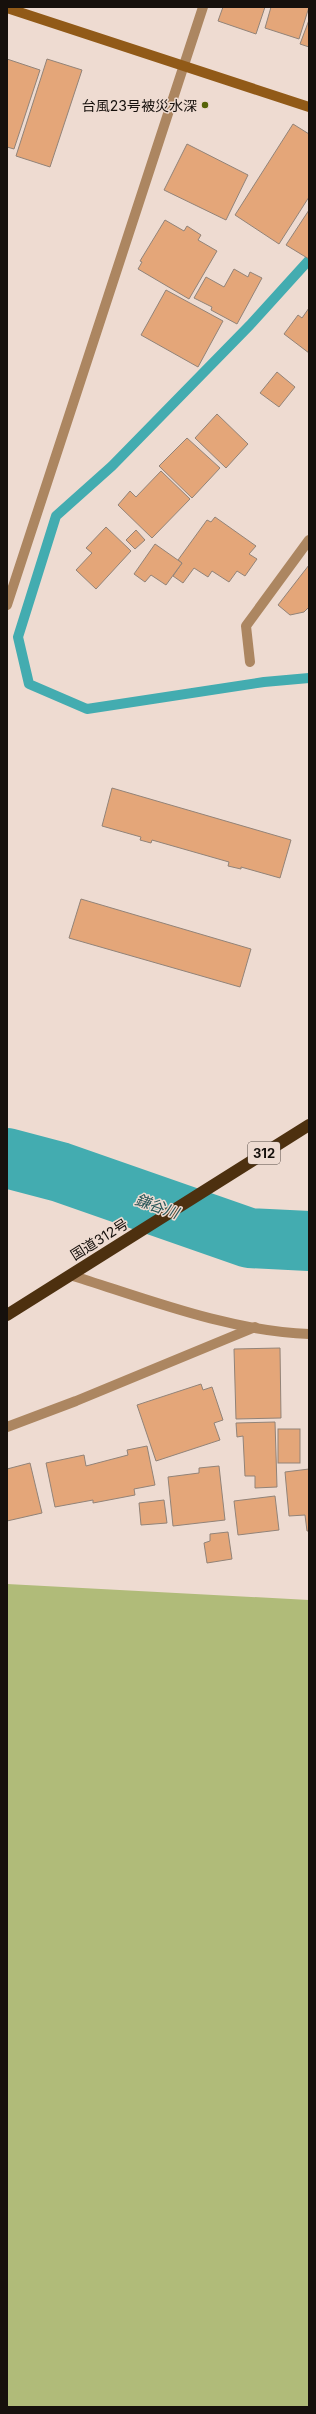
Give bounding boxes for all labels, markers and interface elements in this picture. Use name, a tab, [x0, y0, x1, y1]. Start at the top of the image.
place label: 台風23号被災水深	[82, 97, 197, 114]
marker: 台風23号被災水深	[200, 100, 210, 110]
road number: 312	[248, 1142, 280, 1164]
water label: 鎌谷川	[133, 1190, 183, 1223]
street label: 国道312号	[67, 1215, 131, 1263]

